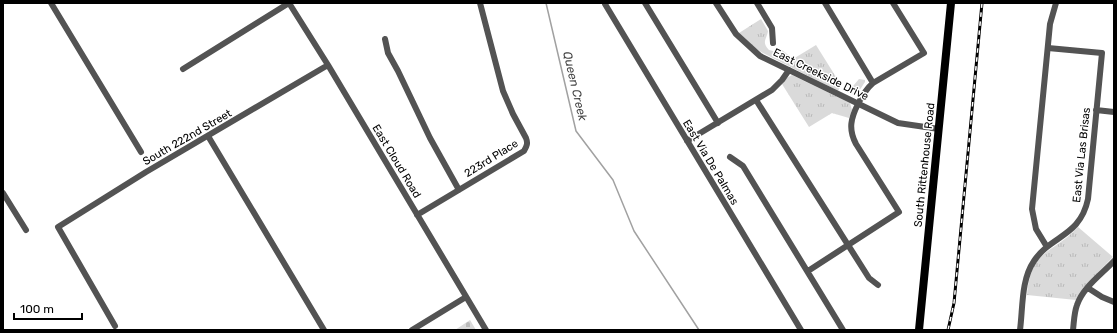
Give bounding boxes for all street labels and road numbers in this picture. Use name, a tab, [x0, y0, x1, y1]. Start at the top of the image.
street label: East Creekside Drive	[771, 46, 871, 103]
street label: South Rittenhouse Road	[912, 102, 937, 228]
street label: South 222nd Street	[140, 106, 235, 168]
street label: East Via Las Brisas	[1070, 106, 1093, 203]
street label: East Via De Palmas	[680, 117, 741, 208]
street label: East Cloud Road	[369, 122, 424, 200]
street label: 223rd Place	[462, 137, 521, 180]

